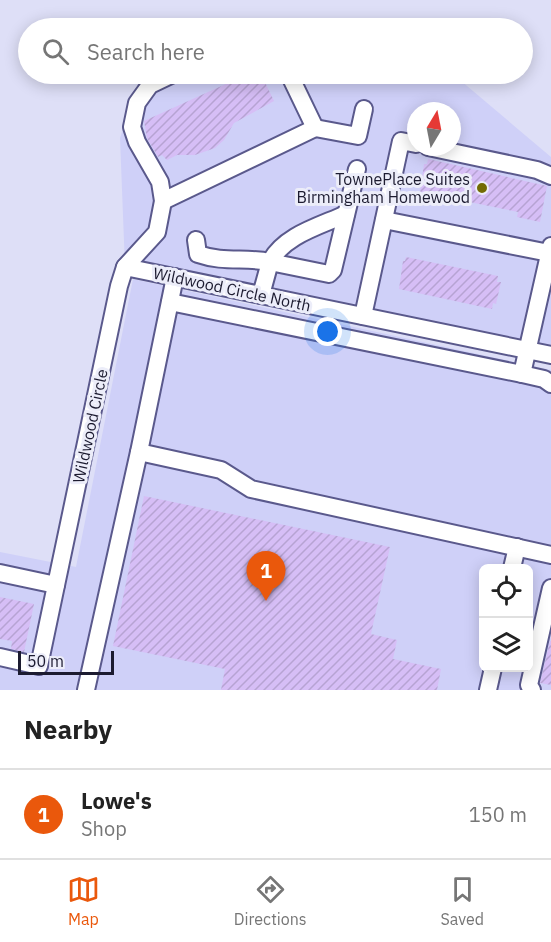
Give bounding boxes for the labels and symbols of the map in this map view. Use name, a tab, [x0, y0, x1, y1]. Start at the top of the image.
north arrow	[407, 102, 461, 156]
place label: TownePlace Suites Birmingham Homewood	[296, 169, 470, 207]
marker: TownePlace Suites Birmingham Homewood	[475, 181, 489, 195]
street label: Wildwood Circle North	[151, 263, 313, 315]
your location	[313, 317, 342, 346]
street label: Wildwood Circle	[68, 367, 112, 485]
pin: 1	[246, 552, 286, 601]
scale bar	[18, 648, 114, 676]

